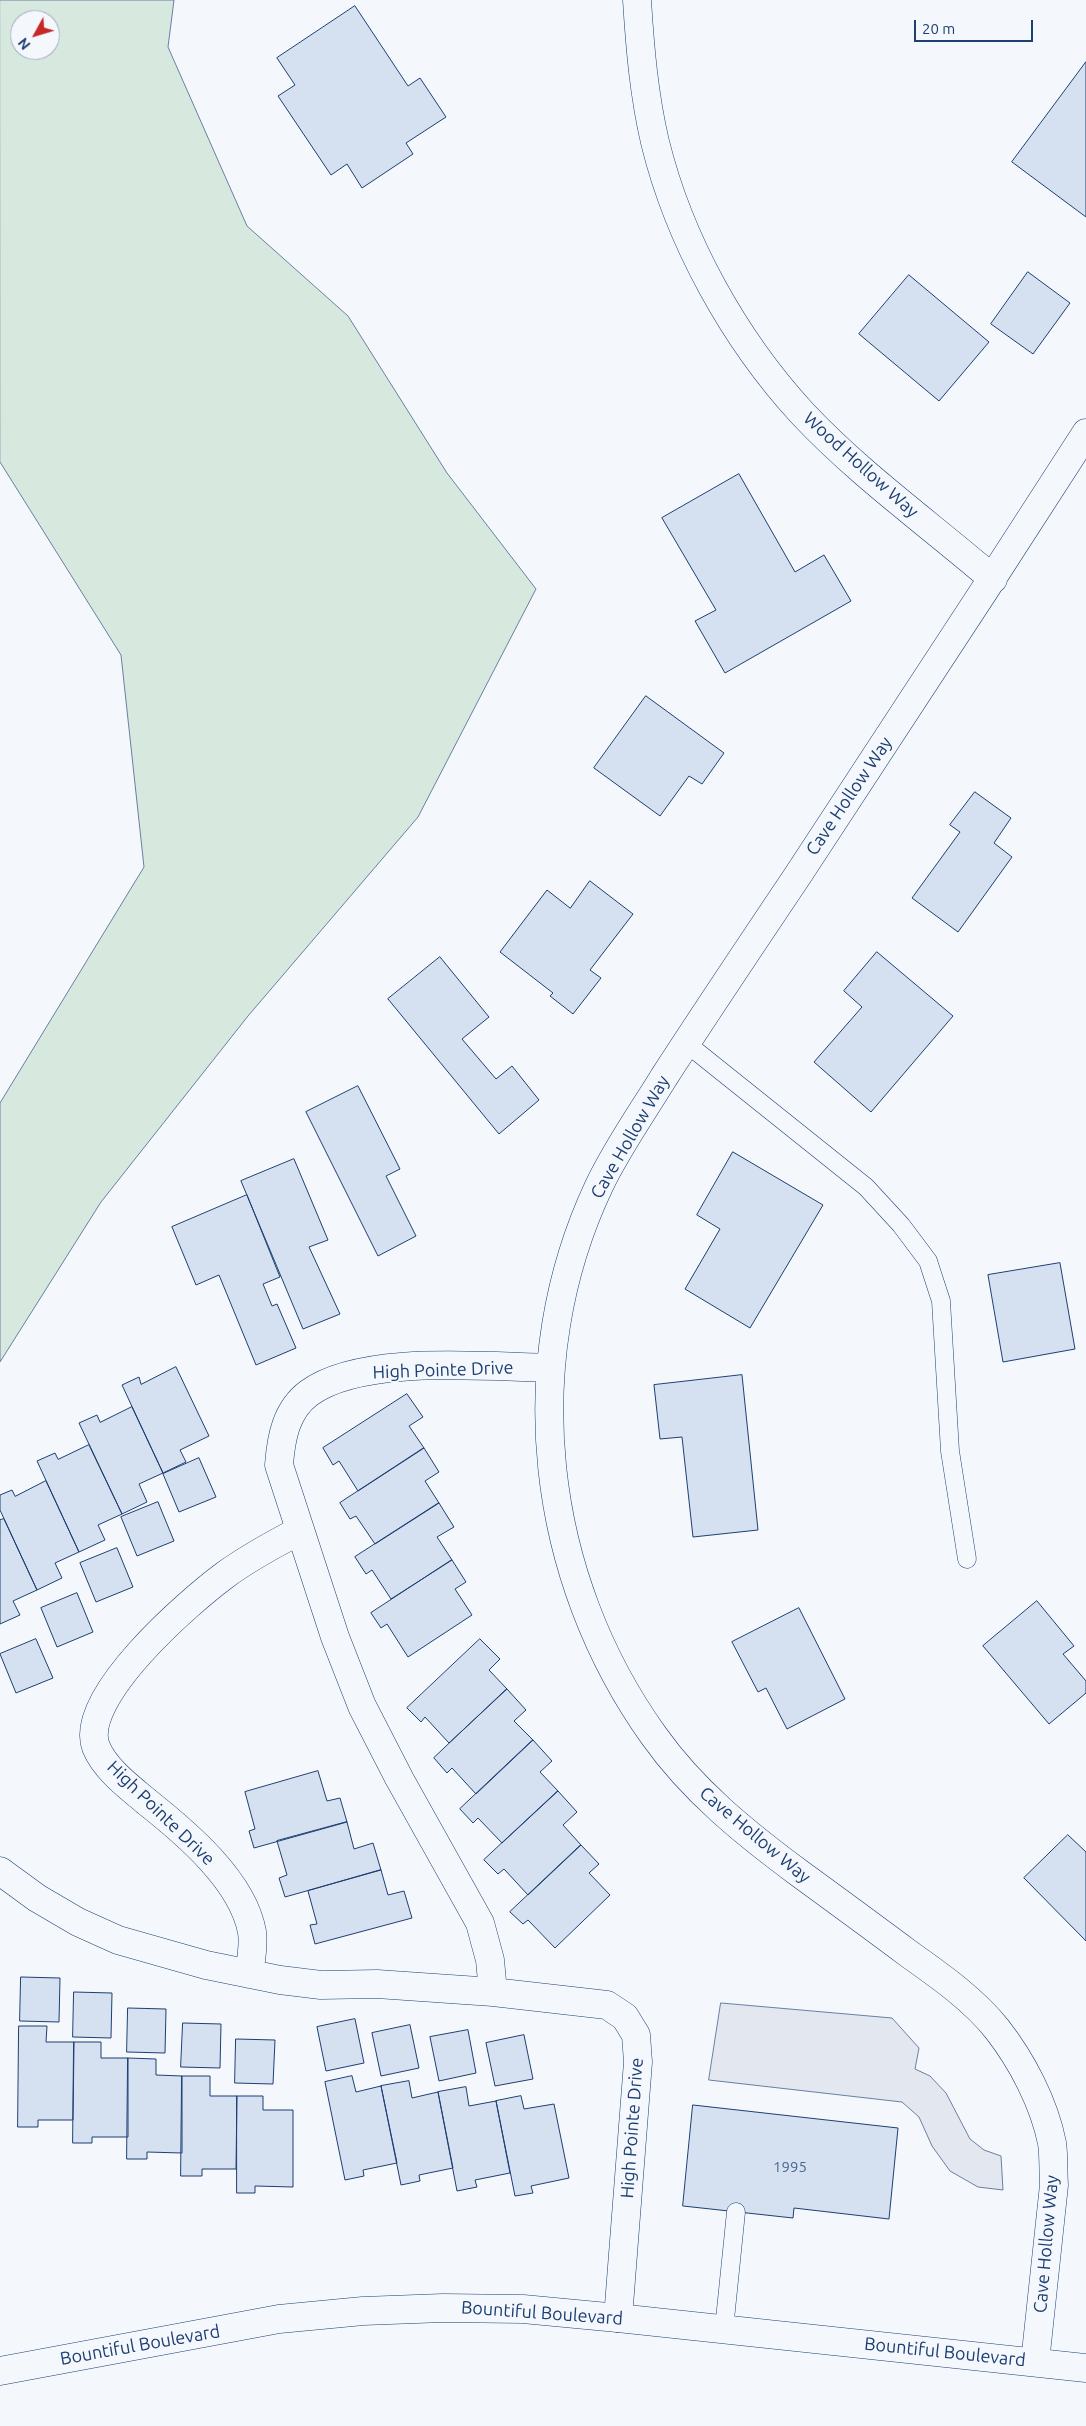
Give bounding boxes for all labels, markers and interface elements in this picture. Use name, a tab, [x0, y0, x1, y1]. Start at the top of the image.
north arrow	[10, 10, 60, 60]
scale bar	[916, 10, 1035, 42]
text: 20 m	[922, 20, 955, 37]
text: N	[15, 35, 34, 53]
street label: Wood Hollow Way	[799, 408, 923, 522]
street label: Cave Hollow Way	[801, 733, 897, 859]
street label: Cave Hollow Way	[586, 1072, 674, 1202]
street label: High Pointe Drive	[372, 1357, 514, 1383]
street label: High Pointe Drive	[103, 1756, 219, 1870]
street label: Cave Hollow Way	[695, 1782, 815, 1888]
street label: High Pointe Drive	[616, 2057, 648, 2199]
house number: 1995	[773, 2158, 807, 2176]
street label: Cave Hollow Way	[1029, 2174, 1063, 2314]
street label: Bountiful Boulevard	[460, 2297, 624, 2329]
street label: Bountiful Boulevard	[58, 2320, 222, 2370]
street label: Bountiful Boulevard	[863, 2333, 1027, 2371]

